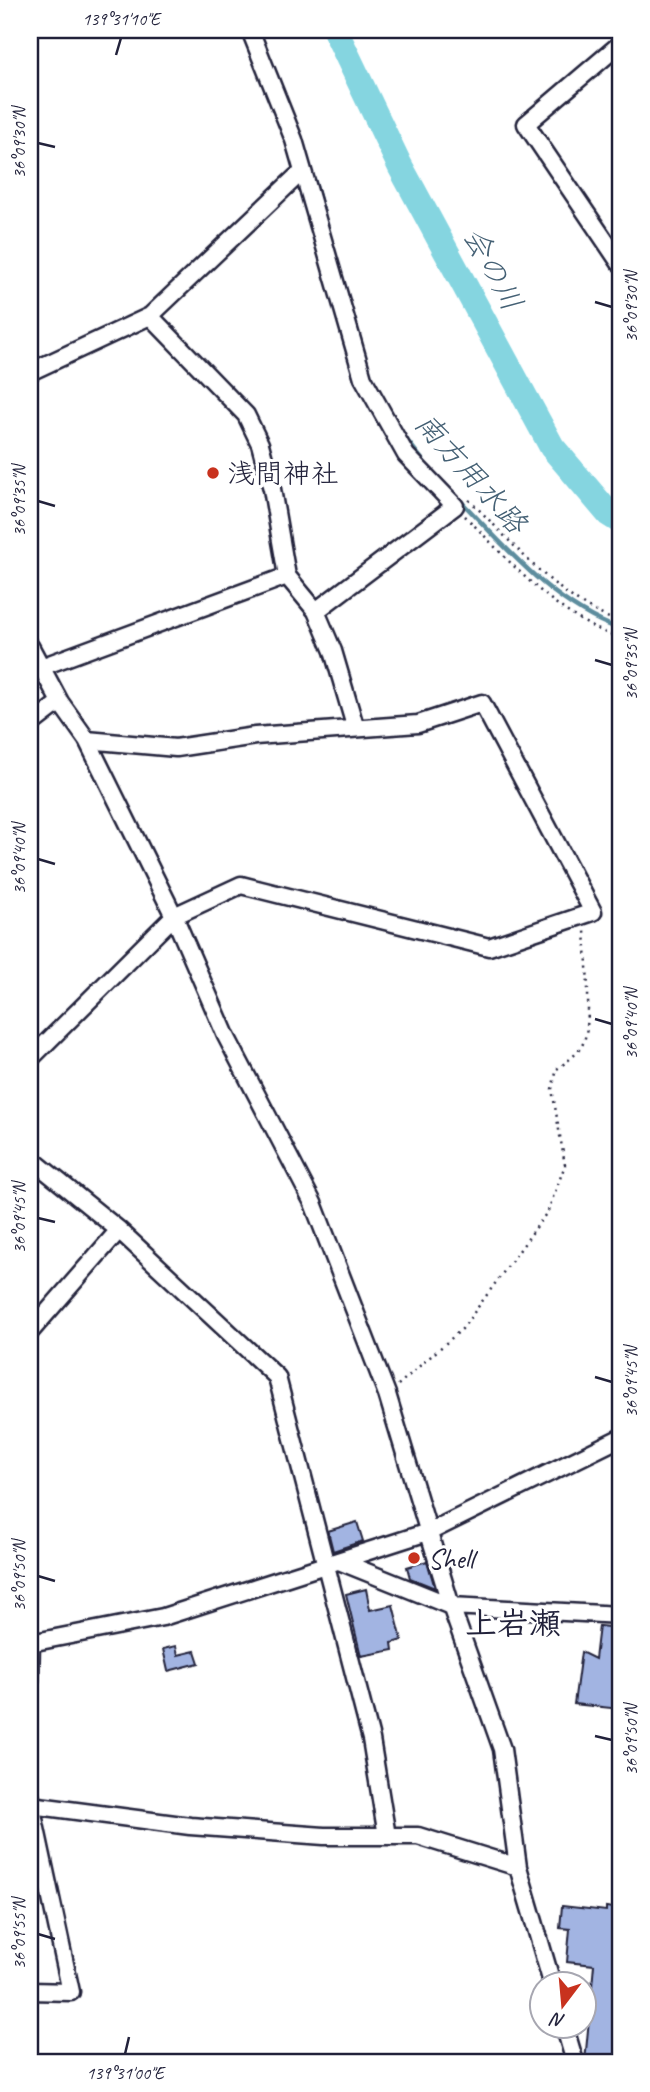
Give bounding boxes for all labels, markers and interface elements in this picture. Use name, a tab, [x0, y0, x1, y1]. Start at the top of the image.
text: 139°31'10"E	[82, 8, 162, 30]
text: 36°09'30"N	[8, 104, 30, 178]
water label: 会の川	[455, 220, 531, 318]
text: 36°09'30"N	[620, 268, 642, 342]
water label: 南方用水路	[407, 405, 537, 543]
place label: 浅間神社	[227, 456, 339, 491]
text: 36°09'35"N	[8, 462, 30, 536]
marker: 浅間神社	[205, 465, 221, 481]
text: 36°09'35"N	[620, 626, 642, 700]
text: 36°09'40"N	[8, 820, 30, 894]
text: 36°09'40"N	[620, 985, 642, 1059]
text: 36°09'45"N	[8, 1179, 30, 1253]
text: 36°09'45"N	[620, 1343, 642, 1417]
text: 36°09'50"N	[8, 1537, 30, 1611]
place label: Shell	[428, 1541, 479, 1576]
marker: Shell	[406, 1550, 422, 1566]
district label: 上岩瀬	[465, 1603, 561, 1644]
text: 36°09'50"N	[620, 1701, 642, 1775]
text: 36°09'55"N	[8, 1895, 30, 1969]
north arrow	[528, 1969, 598, 2039]
text: N	[547, 2006, 568, 2034]
text: 139°31'00"E	[86, 2062, 166, 2084]

